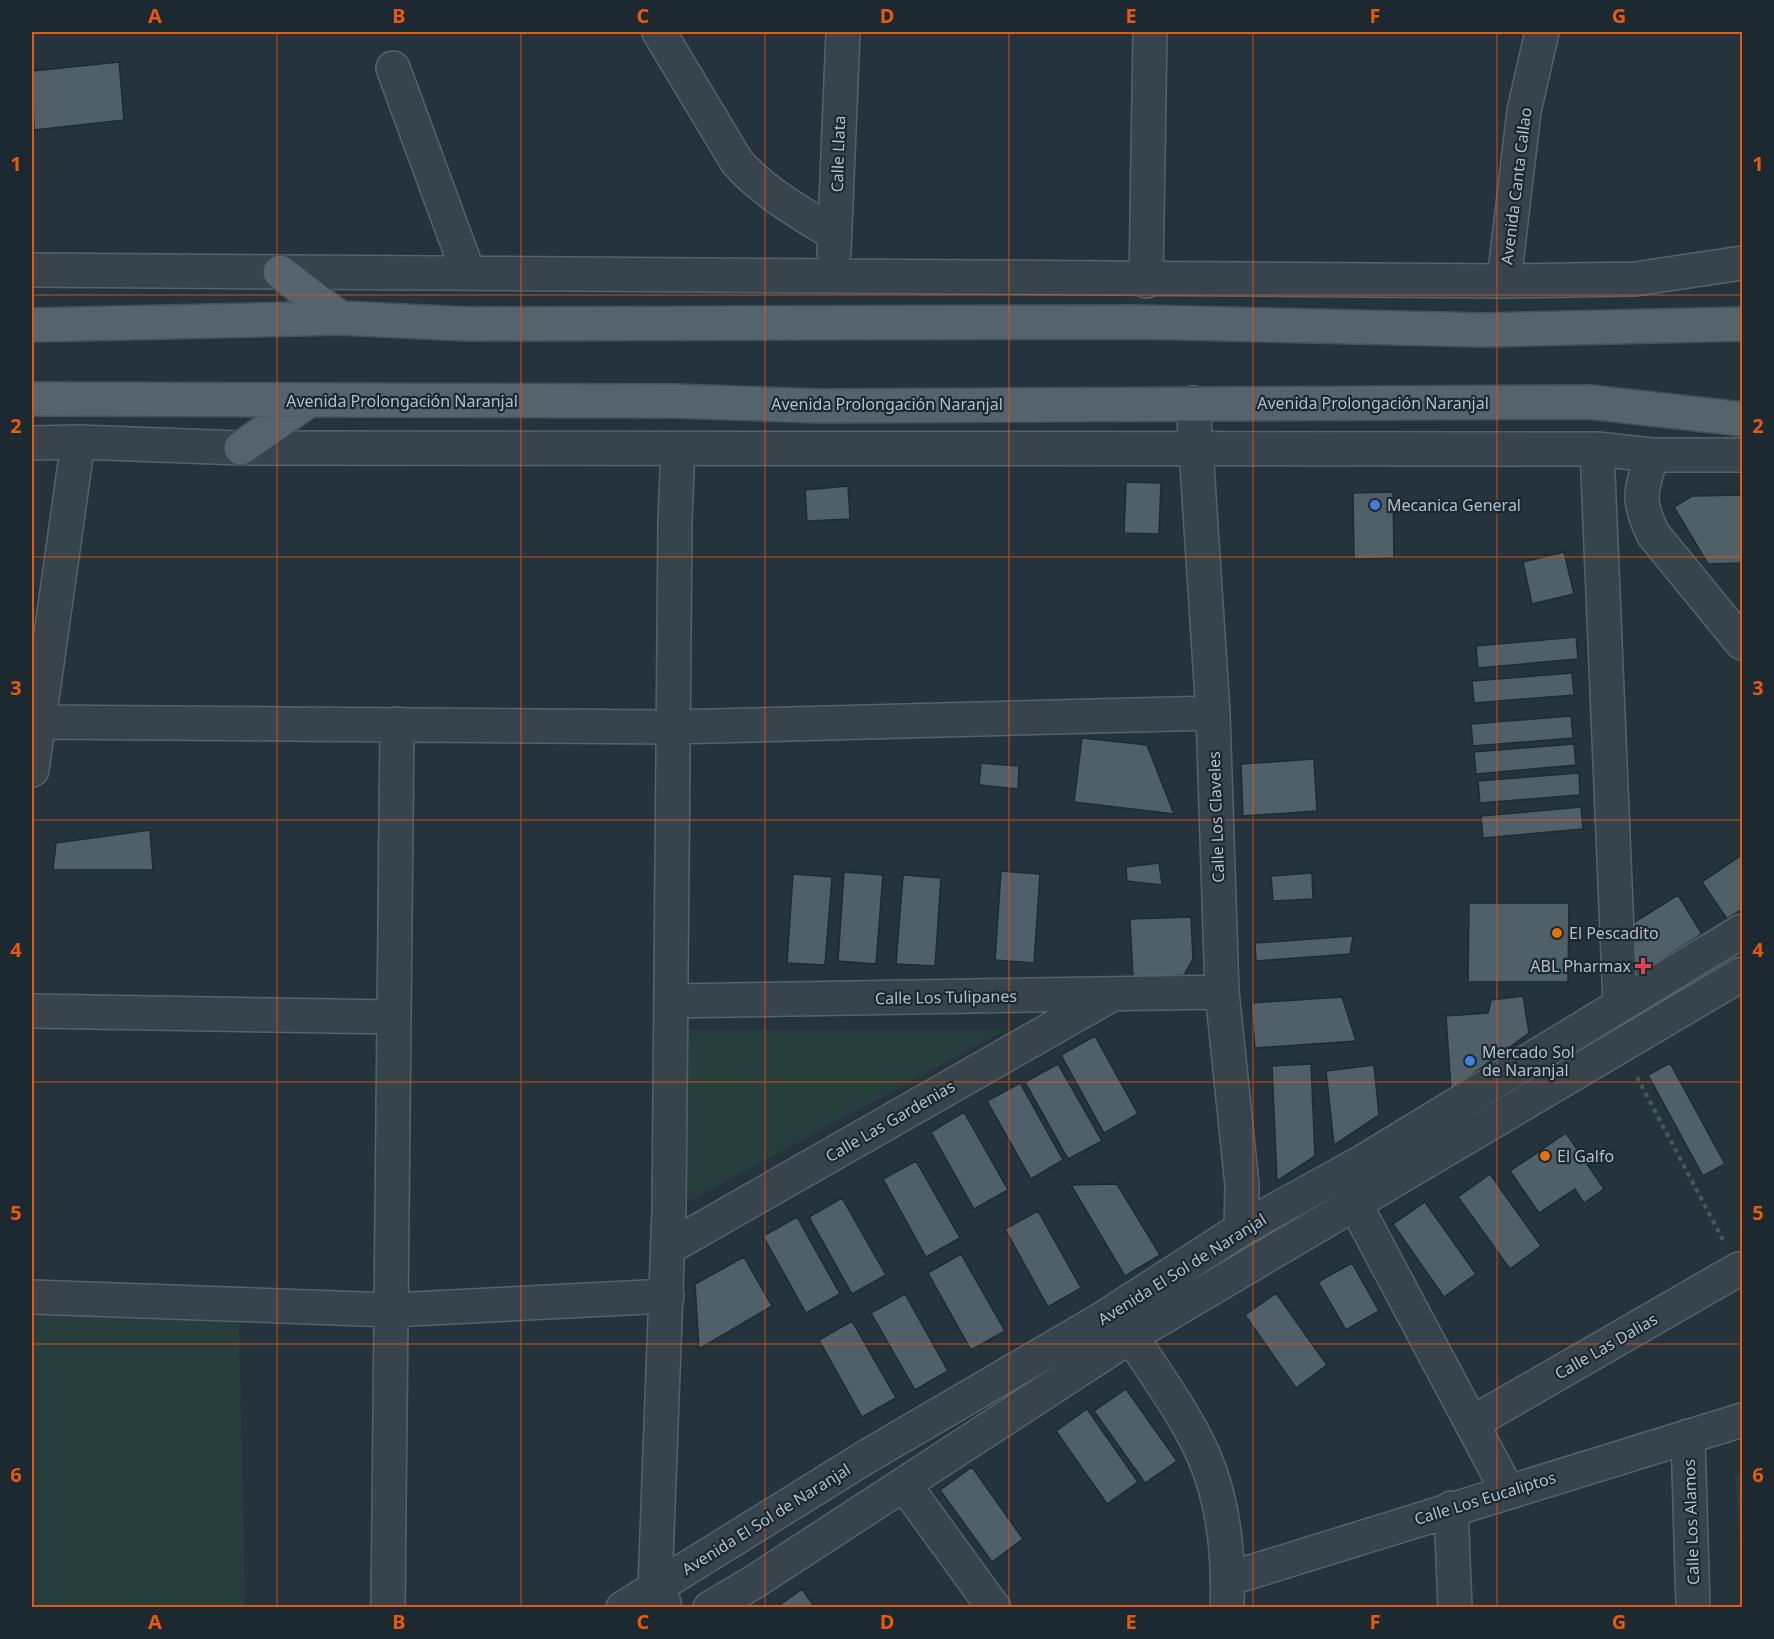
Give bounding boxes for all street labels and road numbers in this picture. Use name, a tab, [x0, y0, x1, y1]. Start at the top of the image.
street label: Avenida Canta Callao	[1495, 106, 1537, 266]
street label: Calle Llata	[826, 115, 850, 193]
street label: Avenida Prolongación Naranjal	[286, 390, 518, 412]
street label: Avenida Prolongación Naranjal	[1257, 392, 1489, 414]
street label: Avenida Prolongación Naranjal	[771, 393, 1003, 415]
street label: Calle Los Claveles	[1203, 751, 1229, 883]
street label: Calle Los Tulipanes	[875, 985, 1017, 1009]
street label: Calle Las Gardenias	[821, 1075, 959, 1167]
street label: Avenida El Sol de Naranjal	[1094, 1208, 1270, 1330]
street label: Calle Las Dalias	[1551, 1308, 1661, 1384]
street label: Avenida El Sol de Naranjal	[678, 1458, 854, 1580]
street label: Calle Los Alamos	[1678, 1459, 1704, 1585]
street label: Calle Los Eucaliptos	[1411, 1466, 1559, 1530]

